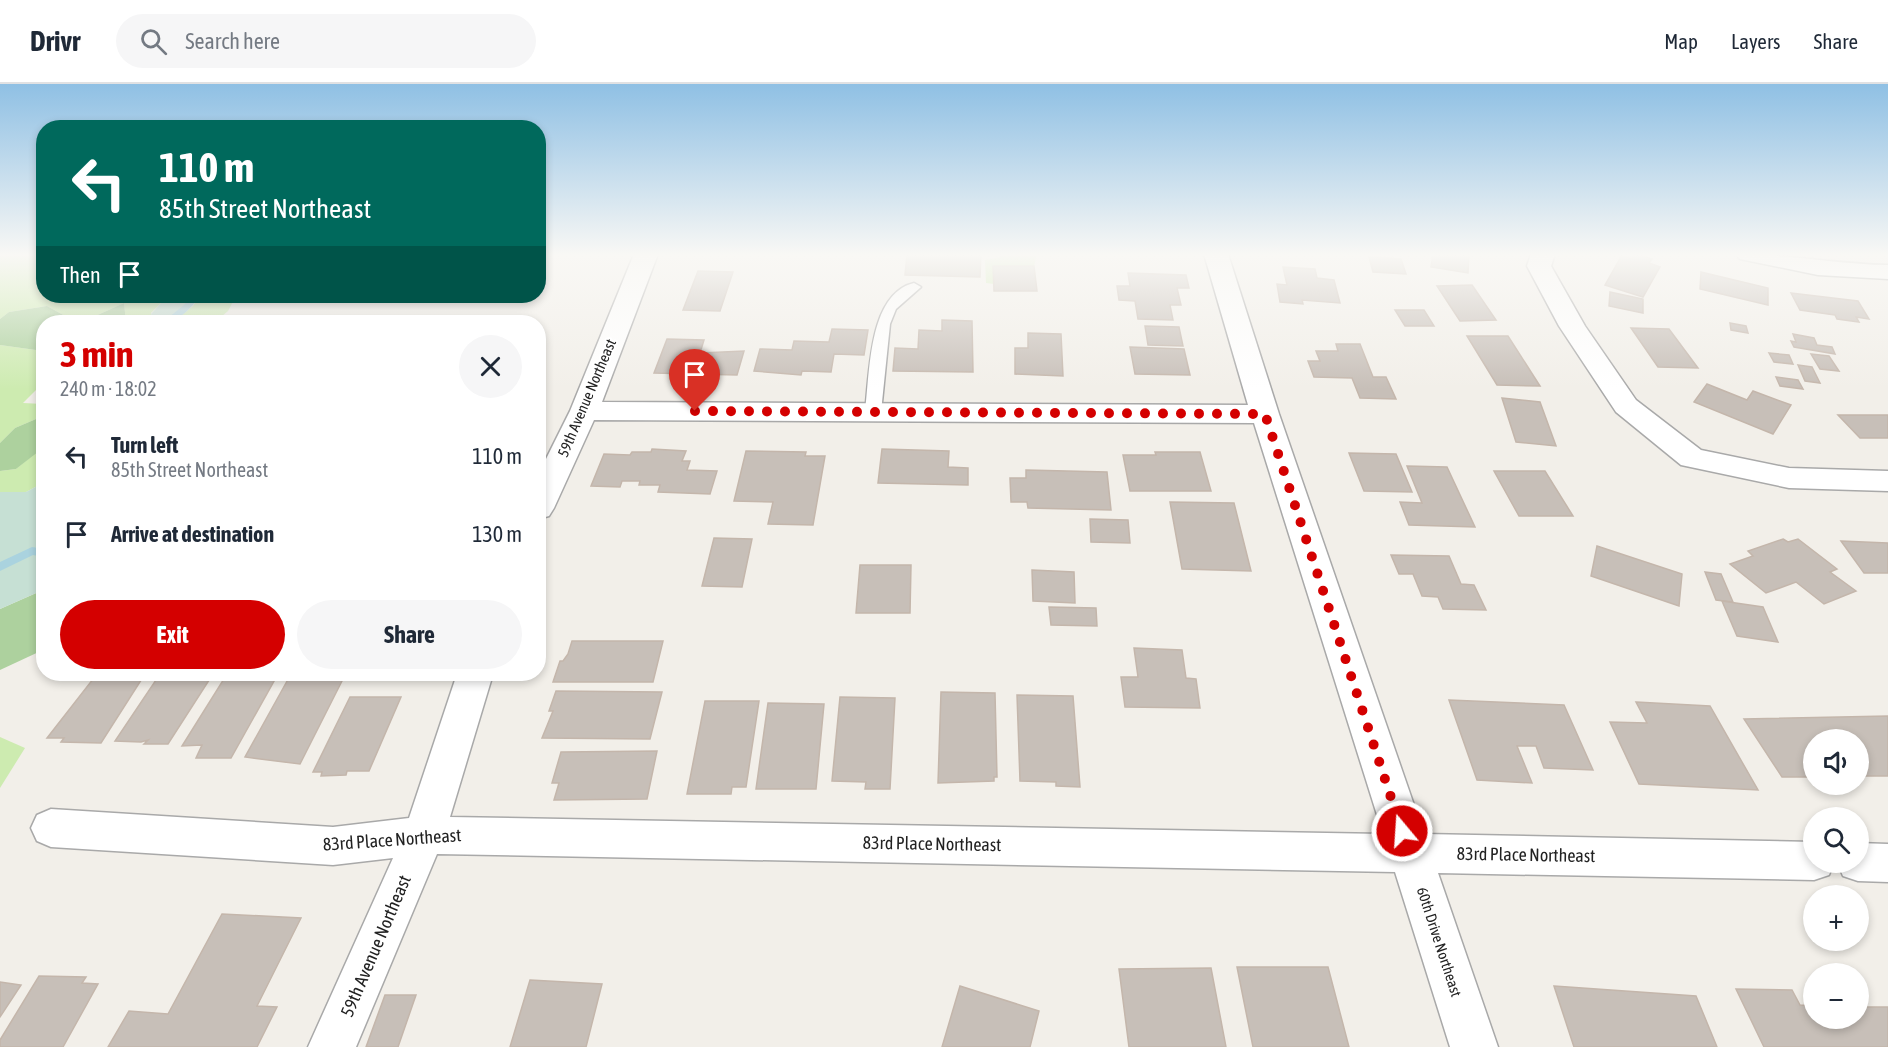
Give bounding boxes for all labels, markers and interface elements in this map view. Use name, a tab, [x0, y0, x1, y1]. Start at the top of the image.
search box	[116, 14, 536, 68]
text: Drivr	[30, 25, 80, 57]
icon: search	[137, 25, 170, 58]
text: Search here	[185, 28, 280, 54]
text: Map	[1664, 29, 1698, 53]
text: Layers	[1731, 29, 1781, 53]
text: Share	[1814, 29, 1858, 53]
text: 110 m	[159, 143, 254, 191]
icon: left	[60, 144, 138, 222]
text: 85th Street Northeast	[159, 193, 371, 224]
icon: arrive	[113, 258, 146, 291]
text: Then	[60, 262, 101, 288]
text: 3 min	[60, 333, 134, 375]
button: close	[459, 335, 522, 398]
street label: 59th Avenue Northeast	[554, 336, 619, 459]
pin	[669, 349, 720, 411]
icon: arrive	[678, 358, 711, 391]
text: 240 m · 18:02	[60, 377, 157, 400]
text: Turn left	[111, 432, 178, 458]
icon: left	[60, 440, 93, 473]
text: 110 m	[472, 443, 522, 469]
text: 85th Street Northeast	[111, 458, 268, 481]
icon: arrive	[60, 518, 93, 551]
text: Arrive at destination	[111, 521, 274, 547]
text: 130 m	[472, 521, 522, 547]
button: Exit	[60, 600, 285, 669]
button: Share	[297, 600, 522, 669]
map controls	[1803, 729, 1869, 1029]
button: sound	[1803, 729, 1869, 795]
position arrow	[1370, 799, 1434, 863]
button: search	[1803, 807, 1869, 873]
street label: 83rd Place Northeast	[322, 824, 462, 855]
street label: 83rd Place Northeast	[862, 832, 1002, 855]
street label: 83rd Place Northeast	[1456, 843, 1596, 866]
street label: 59th Avenue Northeast	[336, 872, 415, 1020]
street label: 60th Drive Northeast	[1414, 885, 1465, 999]
button: +	[1803, 885, 1869, 951]
button: −	[1803, 963, 1869, 1029]

